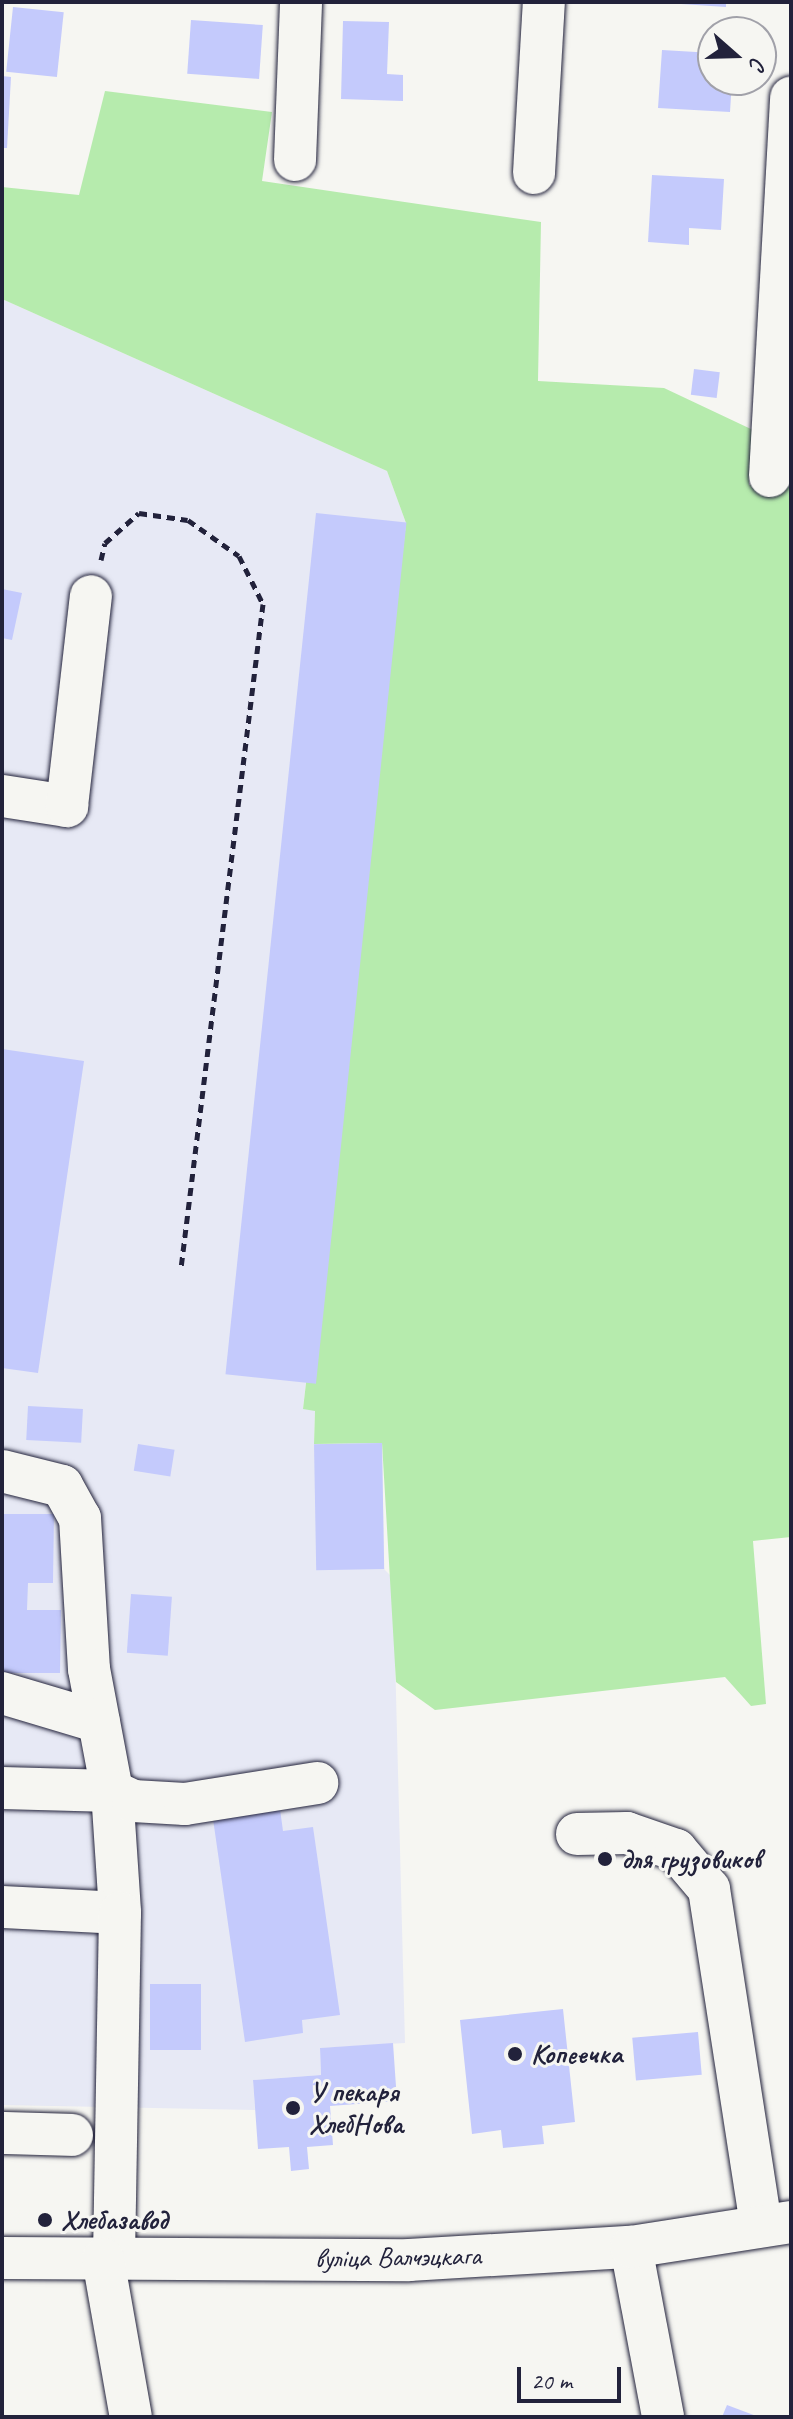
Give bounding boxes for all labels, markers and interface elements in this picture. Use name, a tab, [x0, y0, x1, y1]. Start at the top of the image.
north arrow	[697, 16, 777, 96]
text: С	[743, 54, 773, 73]
place label: для грузовиков	[621, 1842, 761, 1876]
marker: для грузовиков	[596, 1850, 614, 1868]
place label: Копеечка	[531, 2037, 622, 2071]
marker: Копеечка	[506, 2045, 524, 2063]
place label: У пекаря ХлебНова	[309, 2075, 403, 2141]
marker: У пекаря ХлебНова	[284, 2099, 302, 2117]
place label: Хлебазавод	[61, 2203, 168, 2237]
marker: Хлебазавод	[36, 2211, 54, 2229]
street label: вуліца Валчэцкага	[312, 2239, 484, 2275]
scale bar	[521, 2351, 625, 2401]
text: 20 m	[531, 2366, 572, 2396]

